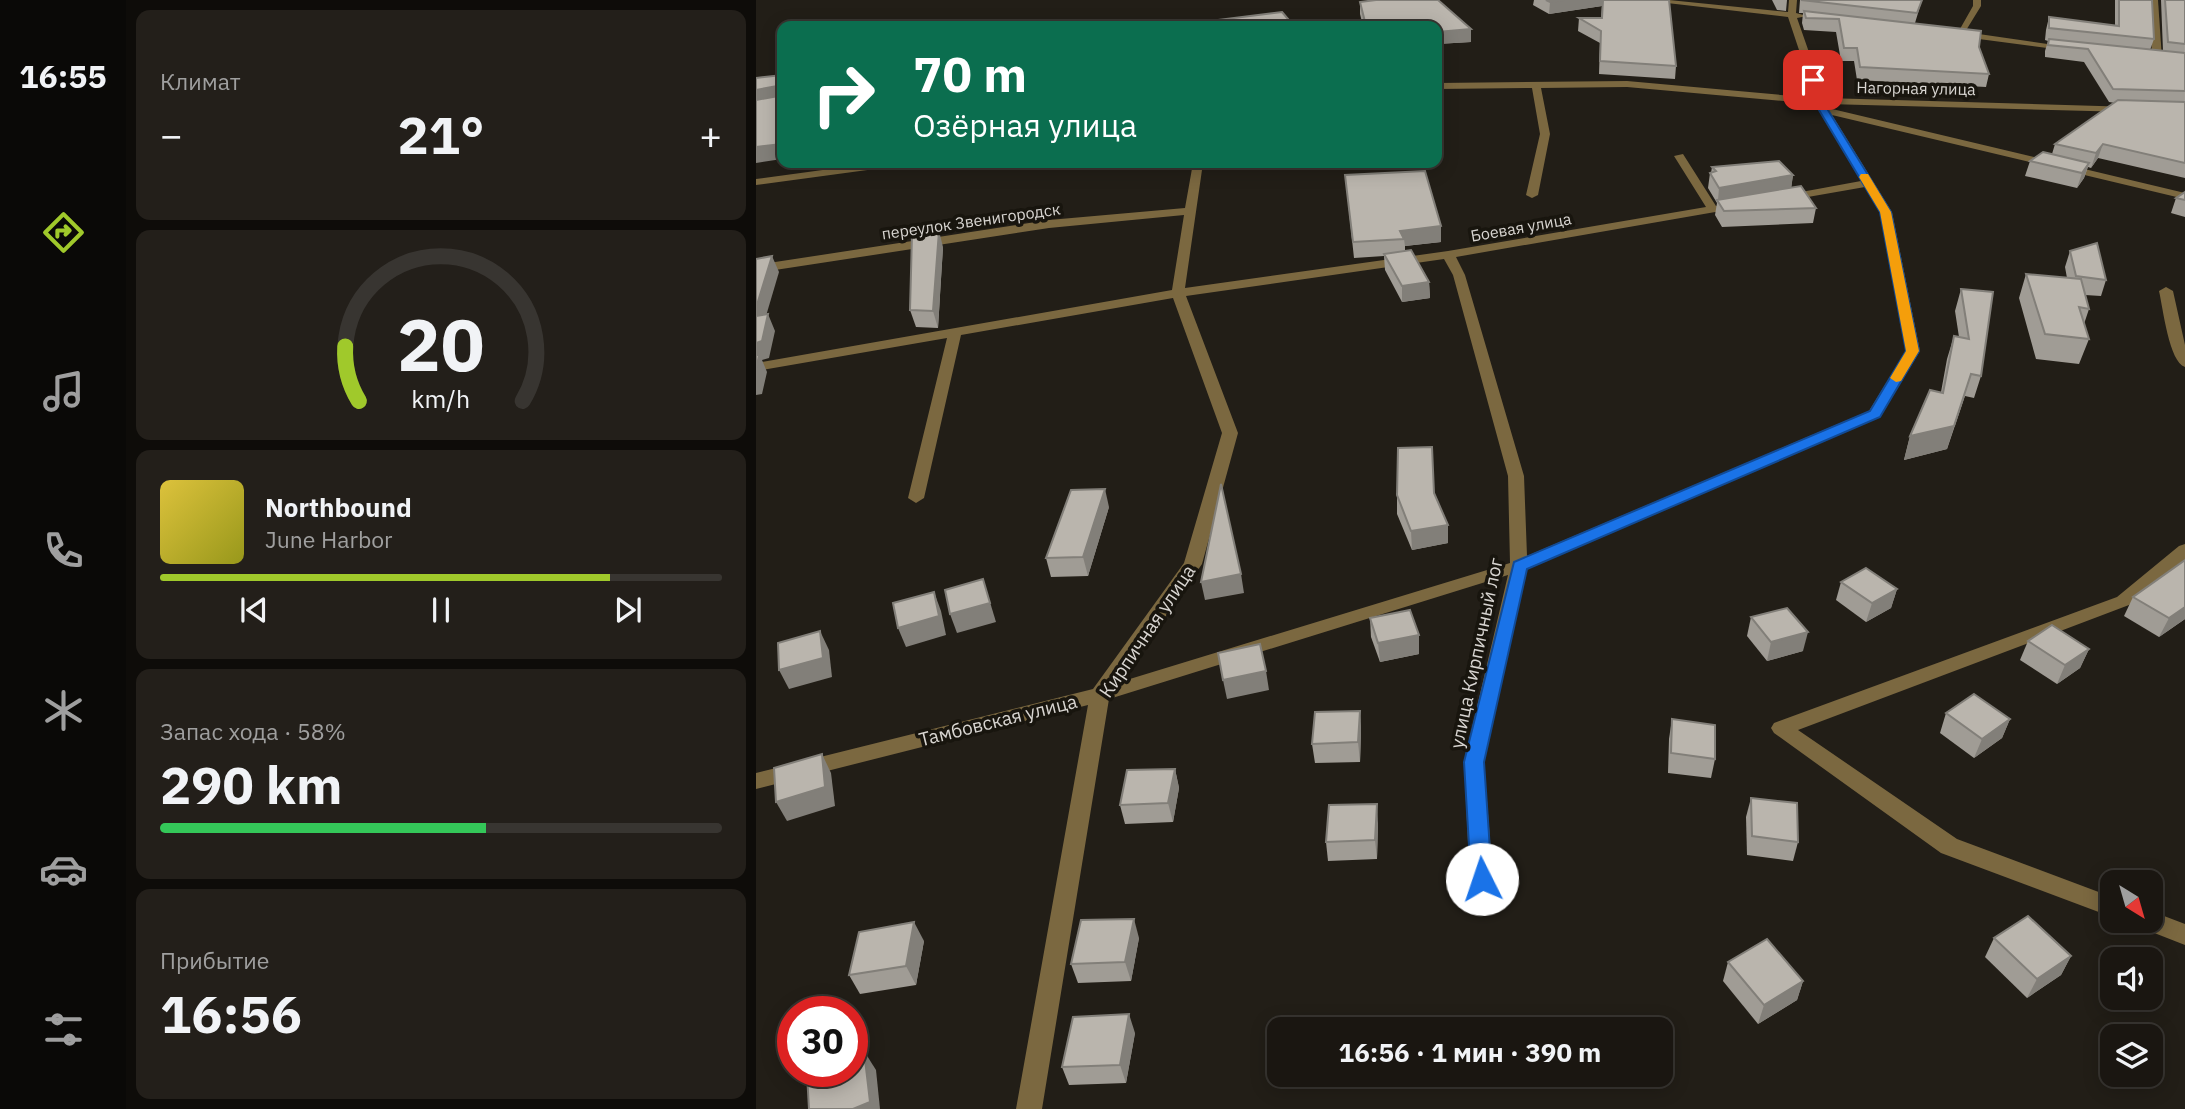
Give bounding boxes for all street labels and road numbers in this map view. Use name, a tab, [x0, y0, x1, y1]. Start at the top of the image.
street label: Нагорная улица	[1856, 77, 1976, 99]
street label: переулок Звенигородск	[880, 199, 1062, 243]
street label: Боевая улица	[1469, 208, 1573, 246]
street label: улица Кирпичный лог	[1444, 556, 1508, 750]
street label: Кирпичная улица	[1094, 560, 1200, 702]
street label: Тамбовская улица	[916, 689, 1080, 751]

